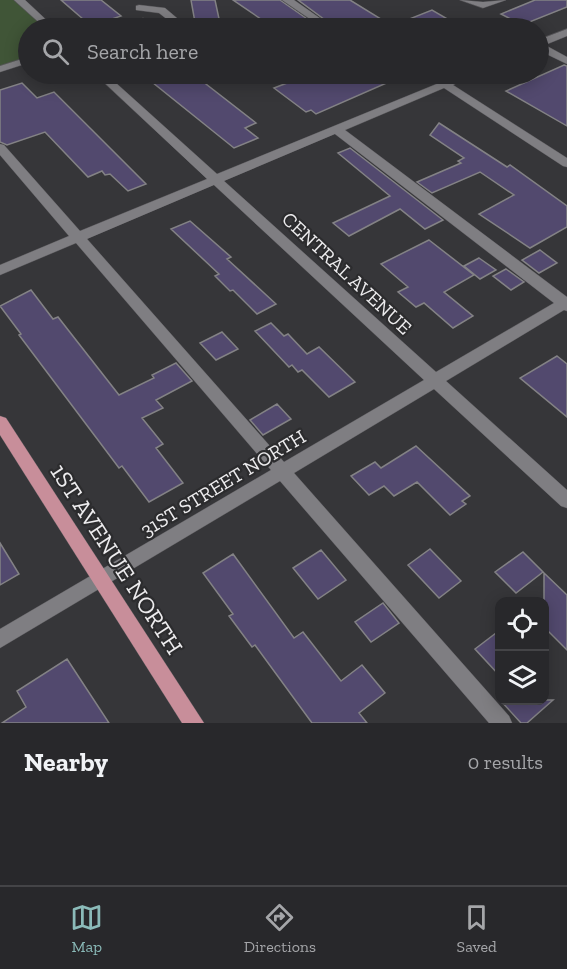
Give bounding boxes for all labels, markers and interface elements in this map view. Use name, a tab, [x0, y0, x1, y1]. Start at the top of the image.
search box	[18, 18, 549, 84]
icon: search	[39, 35, 72, 68]
text: Search here	[87, 38, 198, 65]
street label: CENTRAL AVENUE	[277, 207, 417, 339]
street label: 31ST STREET NORTH	[136, 424, 310, 542]
street label: 1ST AVENUE NORTH	[45, 458, 189, 660]
map controls	[495, 597, 549, 705]
button: locate	[495, 597, 549, 651]
button: layers	[495, 651, 549, 705]
text: Nearby	[24, 746, 108, 778]
text: 0 results	[468, 750, 543, 774]
tab: Map	[70, 901, 103, 956]
tab: Directions	[244, 901, 316, 956]
tab: Saved	[457, 901, 497, 956]

